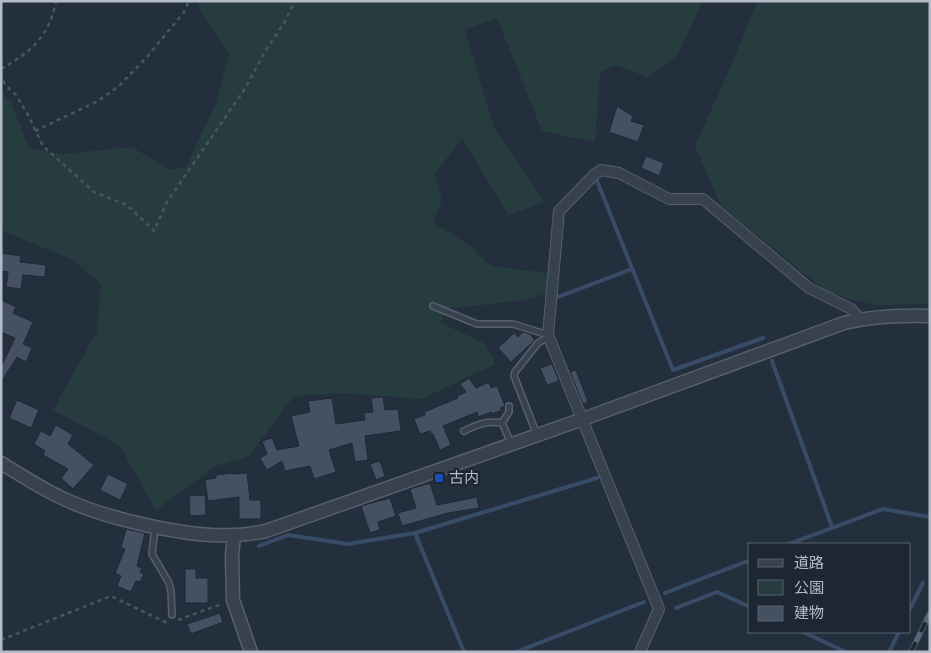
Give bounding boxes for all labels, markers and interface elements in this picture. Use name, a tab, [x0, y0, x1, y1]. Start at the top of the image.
place label: 古内	[449, 468, 479, 486]
marker: 古内	[433, 472, 445, 484]
legend	[748, 543, 911, 633]
text: 道路	[794, 553, 824, 571]
text: 公園	[794, 578, 824, 596]
text: 建物	[794, 603, 824, 621]

